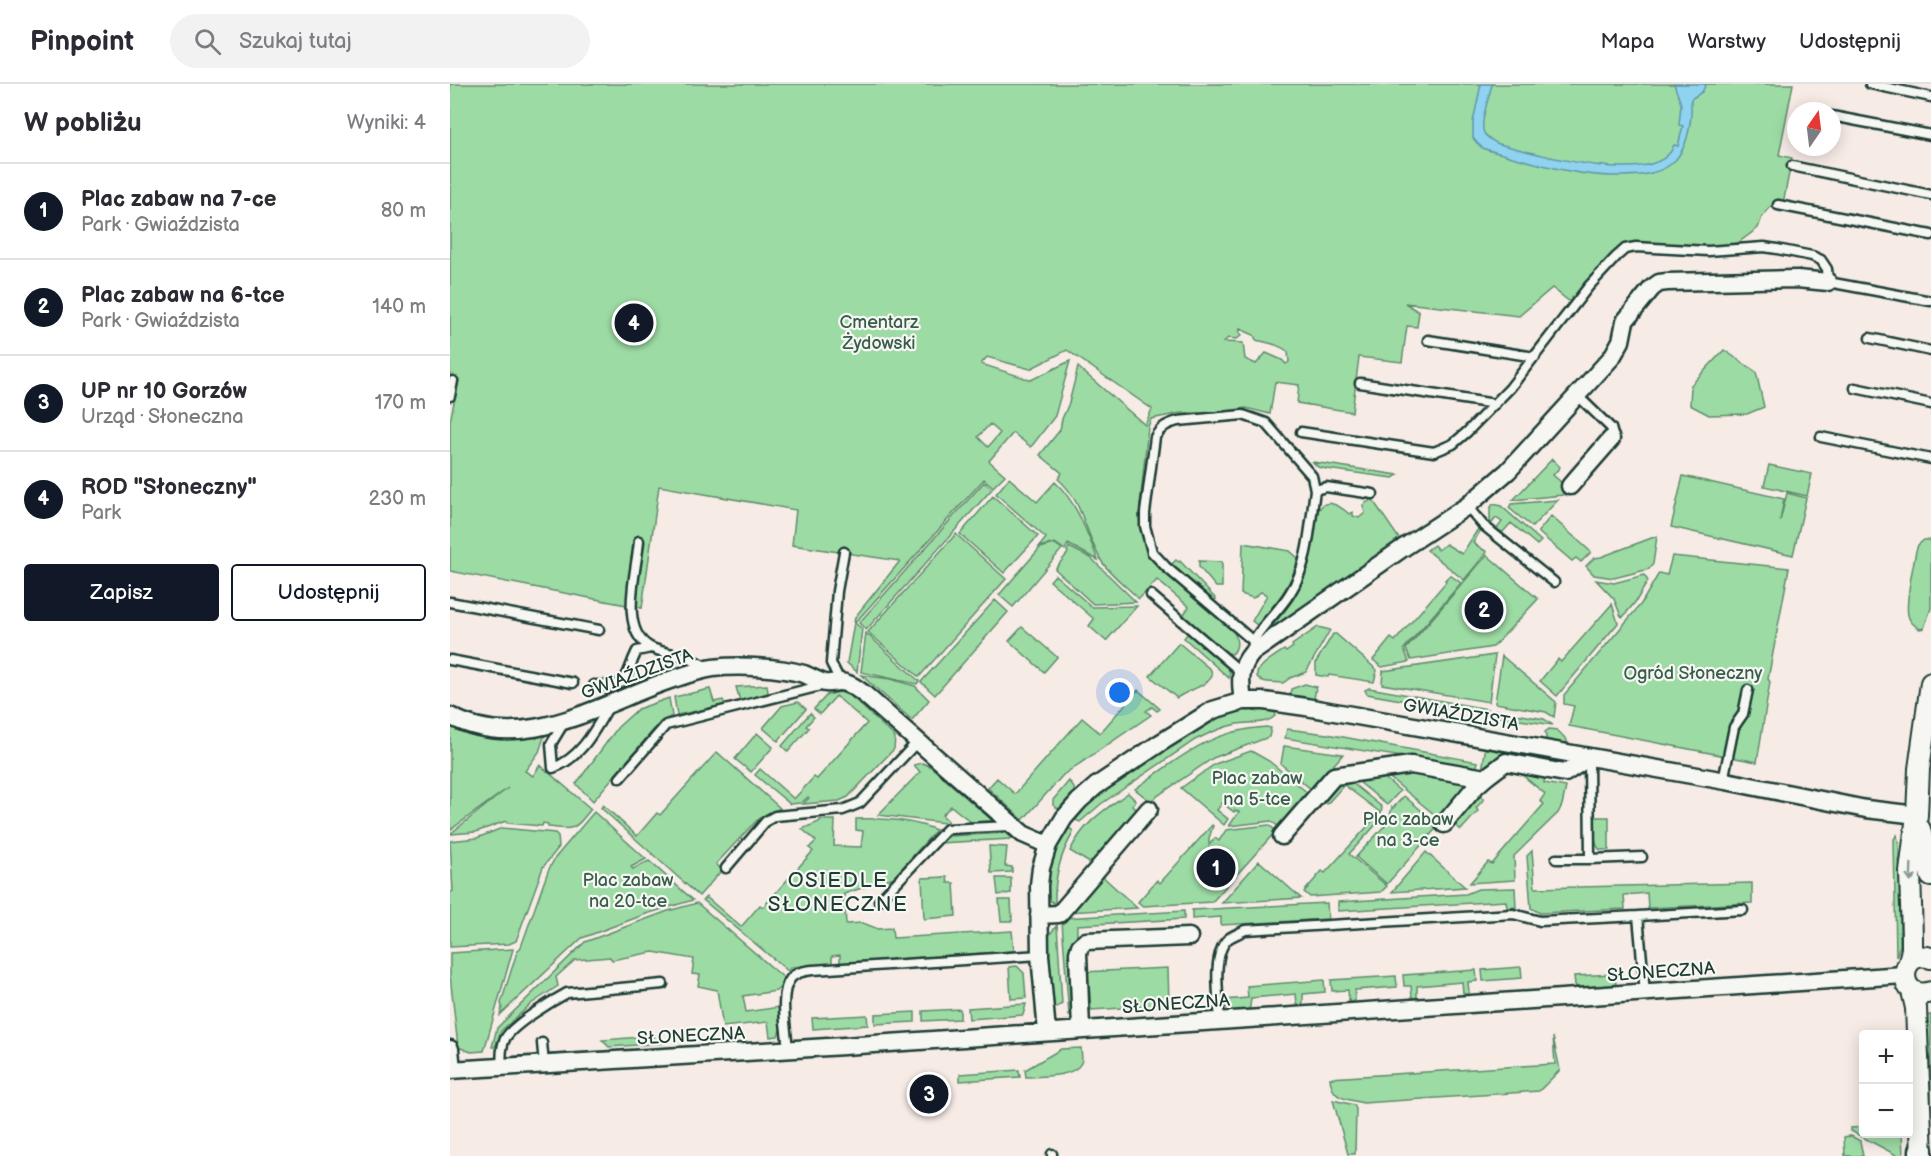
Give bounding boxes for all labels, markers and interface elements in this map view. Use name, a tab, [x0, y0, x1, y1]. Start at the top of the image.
search box	[170, 14, 590, 68]
text: Pinpoint	[30, 25, 134, 58]
icon: search	[191, 25, 224, 58]
text: Szukaj tutaj	[239, 28, 352, 55]
text: Mapa	[1601, 29, 1655, 54]
text: Warstwy	[1688, 29, 1766, 54]
text: Udostępnij	[1799, 29, 1901, 54]
north arrow	[1787, 102, 1841, 156]
text: W pobliżu	[24, 108, 142, 139]
text: Wyniki: 4	[347, 111, 426, 135]
text: Plac zabaw na 7-ce	[81, 186, 276, 213]
text: 1	[39, 199, 48, 223]
text: 80 m	[381, 199, 426, 223]
text: Park · Gwiaździsta	[81, 213, 240, 237]
text: Plac zabaw na 6-tce	[81, 282, 285, 309]
text: 2	[38, 295, 49, 319]
text: 140 m	[372, 295, 426, 319]
pin: 4	[614, 300, 654, 346]
text: Park · Gwiaździsta	[81, 309, 240, 333]
park label: Cmentarz Żydowski	[839, 312, 919, 354]
text: UP nr 10 Gorzów	[81, 378, 247, 405]
text: 3	[38, 391, 49, 415]
text: 170 m	[375, 391, 426, 415]
text: Urząd · Słoneczna	[81, 405, 244, 429]
text: ROD "Słoneczny"	[81, 474, 257, 501]
text: 4	[38, 487, 49, 511]
text: 230 m	[369, 487, 426, 511]
text: Park	[81, 501, 121, 525]
button: Zapisz	[24, 564, 219, 621]
button: Udostępnij	[231, 564, 426, 621]
pin: 2	[1464, 588, 1504, 632]
street label: GWIAŹDZISTA	[578, 642, 696, 704]
park label: Ogród Słoneczny	[1624, 663, 1763, 684]
your location	[1105, 678, 1134, 707]
street label: GWIAŹDZISTA	[1401, 693, 1521, 736]
park label: Plac zabaw na 5-tce	[1212, 768, 1302, 810]
park label: Plac zabaw na 3-ce	[1363, 809, 1453, 851]
pin: 1	[1196, 846, 1236, 890]
one-way arrow	[1905, 862, 1916, 882]
district label: OSIEDLE SŁONECZNE	[768, 868, 908, 917]
park label: Plac zabaw na 20-tce	[583, 870, 673, 912]
street label: SŁONECZNA	[1606, 958, 1716, 986]
street label: SŁONECZNA	[1121, 990, 1231, 1018]
street label: SŁONECZNA	[636, 1023, 746, 1049]
map controls	[1859, 1030, 1913, 1138]
button: +	[1859, 1030, 1913, 1084]
pin: 3	[910, 1072, 948, 1116]
button: −	[1859, 1084, 1913, 1138]

